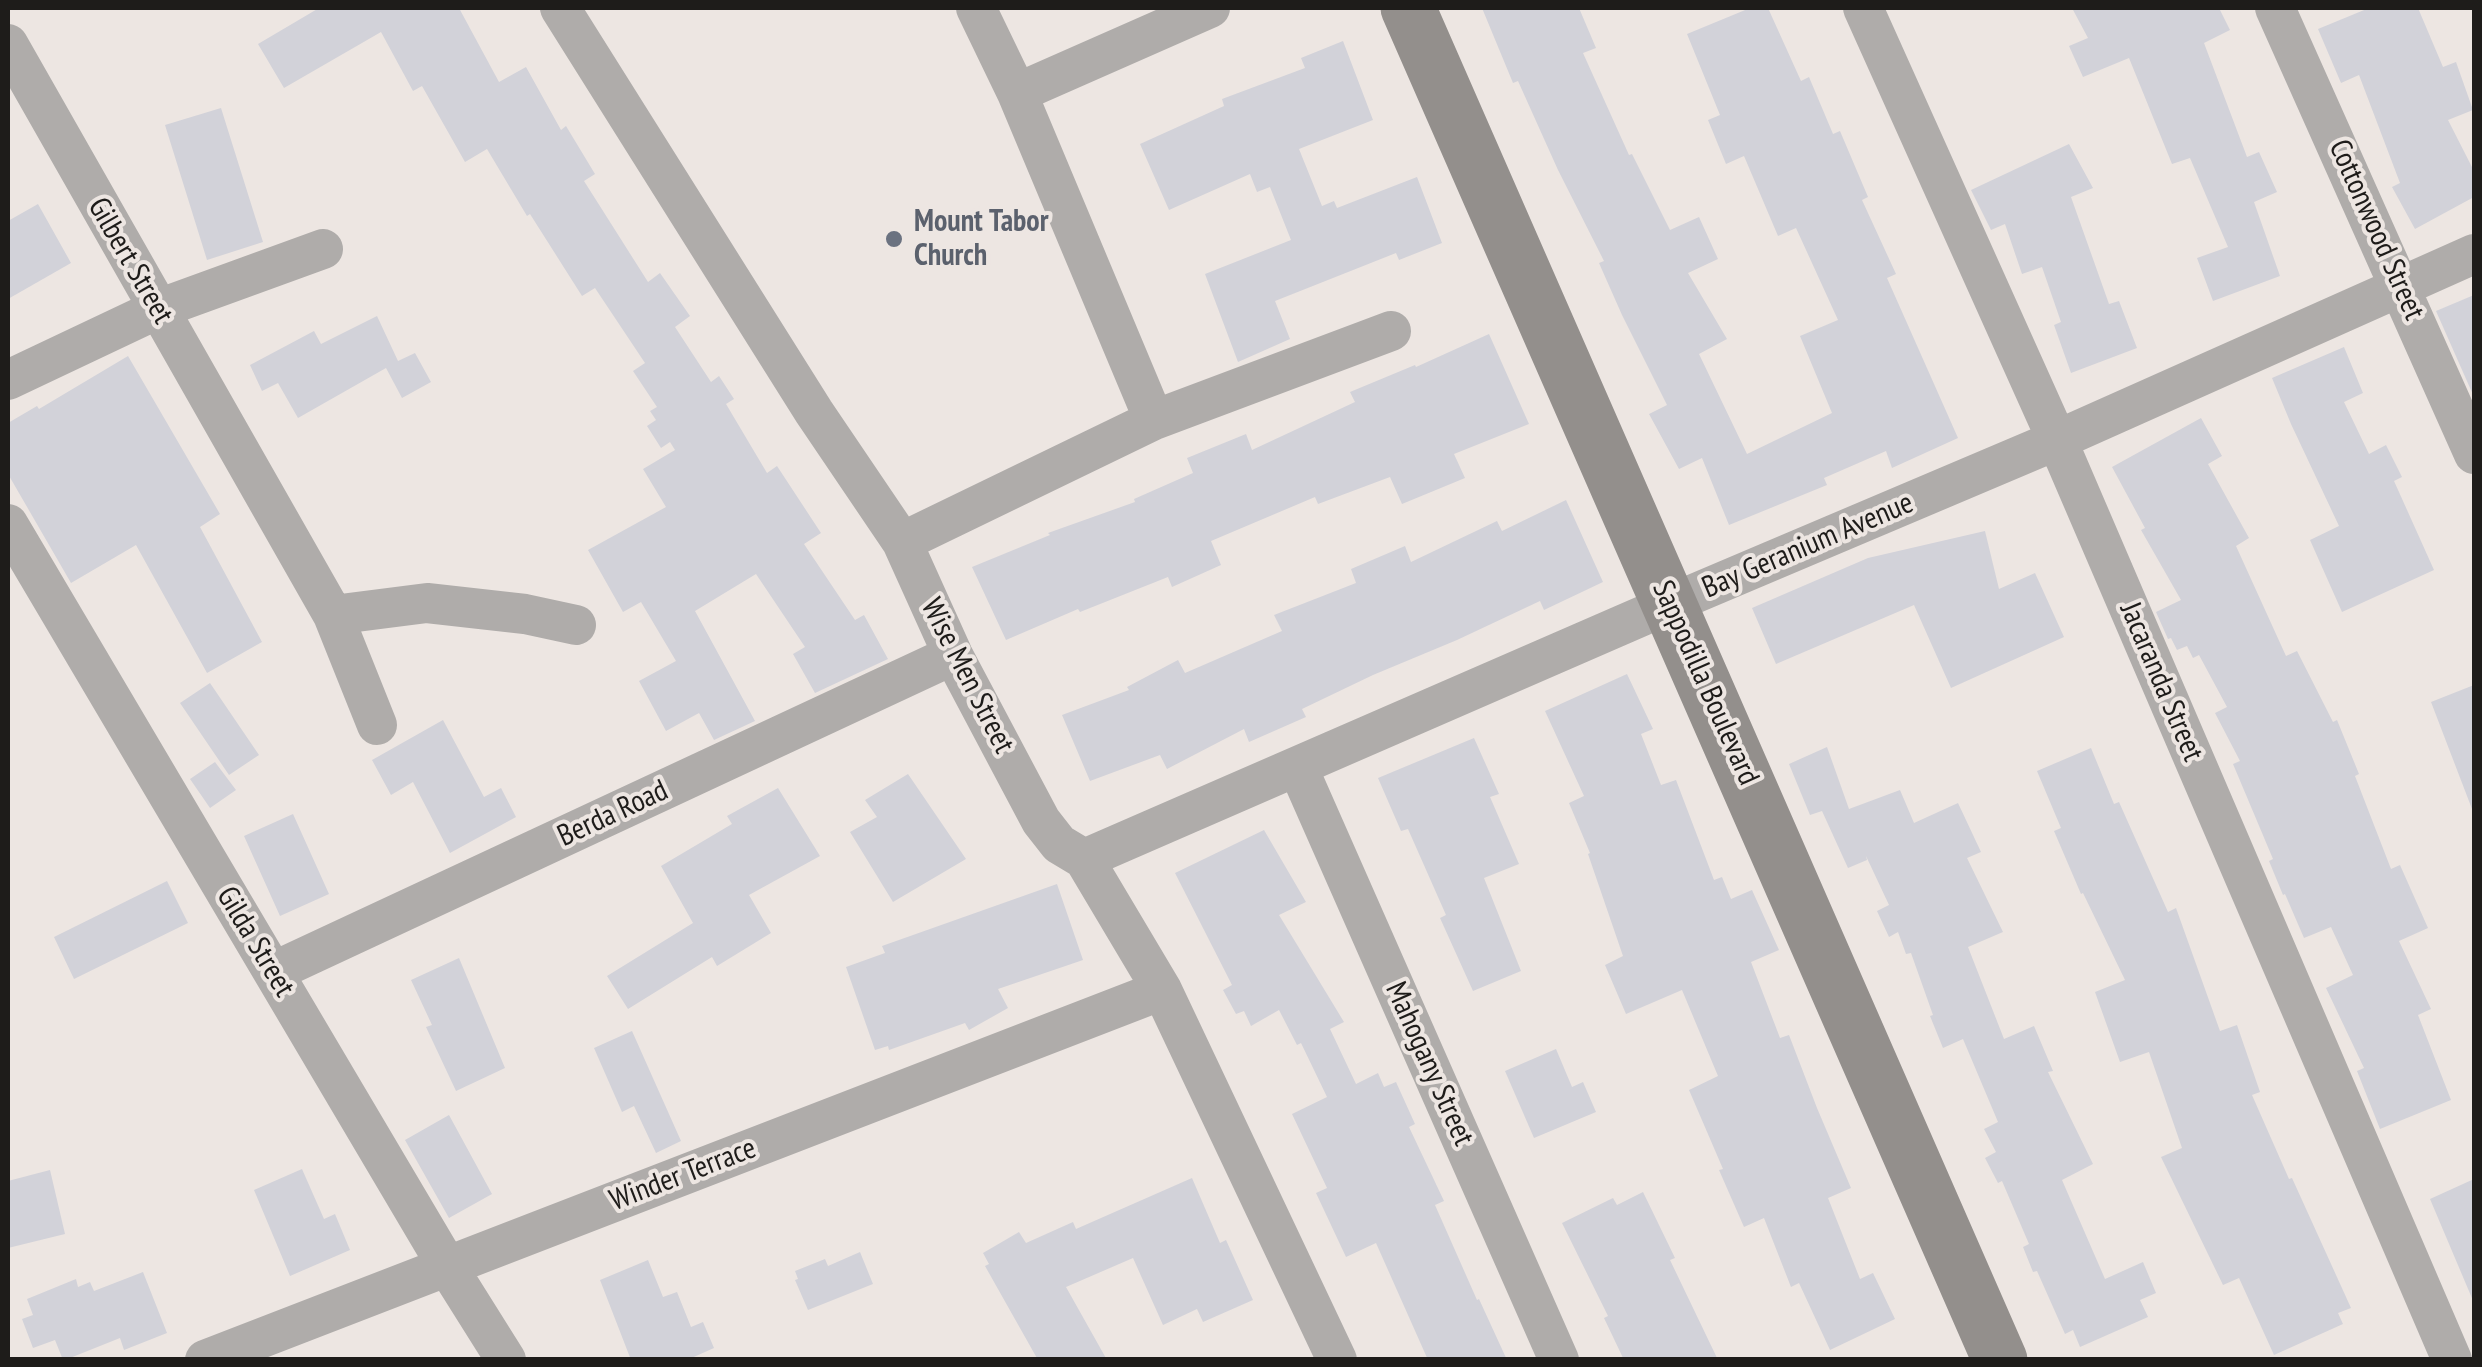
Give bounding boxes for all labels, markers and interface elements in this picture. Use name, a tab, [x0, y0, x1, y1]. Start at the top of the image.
street label: Cottonwood Street	[2320, 134, 2432, 326]
street label: Gilbert Street	[80, 192, 180, 330]
place label: Mount Tabor Church	[914, 204, 1048, 274]
marker: Mount Tabor Church	[883, 228, 905, 250]
street label: Bay Geranium Avenue	[1697, 485, 1919, 607]
street label: Sappodilla Boulevard	[1644, 575, 1766, 791]
street label: Wise Men Street	[913, 593, 1021, 759]
street label: Jacaranda Street	[2111, 597, 2211, 767]
street label: Berda Road	[552, 773, 674, 855]
street label: Gilda Street	[208, 881, 302, 1003]
street label: Mahogany Street	[1377, 977, 1481, 1151]
street label: Winder Terrace	[605, 1131, 761, 1219]

